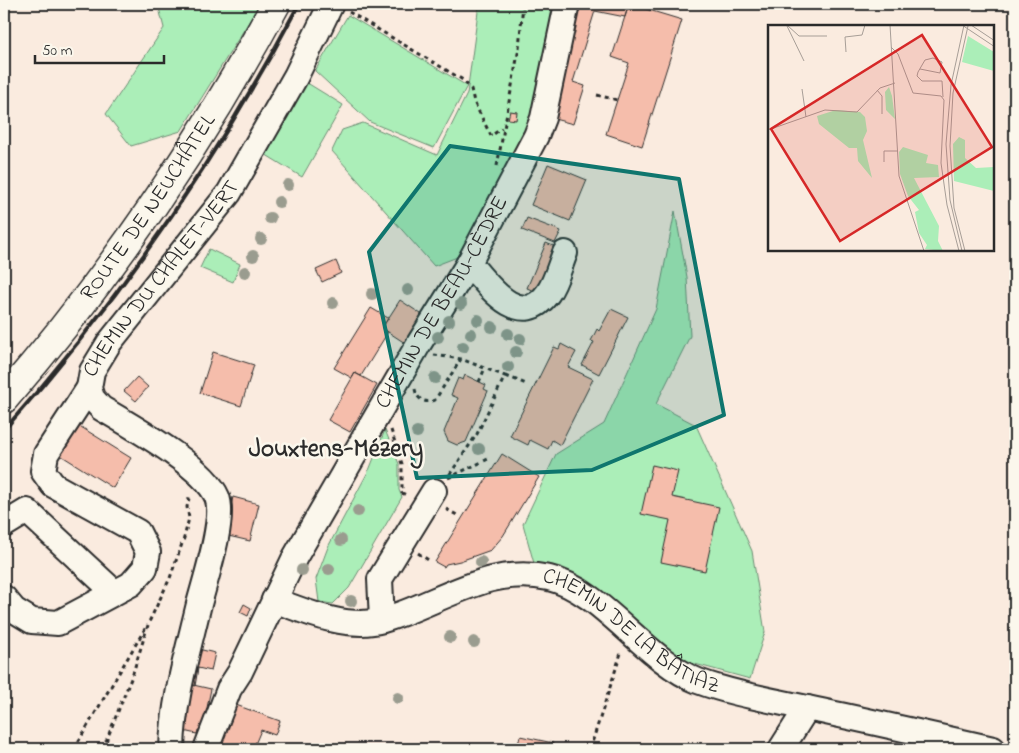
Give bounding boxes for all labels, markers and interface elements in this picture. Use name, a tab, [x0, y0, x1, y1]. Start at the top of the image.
inset map	[768, 25, 994, 251]
scale bar	[35, 32, 164, 64]
text: 50 m	[42, 40, 73, 62]
street label: ROUTE DE NEUCHÂTEL	[73, 108, 225, 308]
street label: CHEMIN DU CHALET-VERT	[76, 174, 249, 384]
street label: CHEMIN DE BEAU-CÈDRE	[368, 191, 517, 415]
district label: Jouxtens-Mézery	[249, 432, 423, 469]
street label: CHEMIN DE LA BÂTIAZ	[540, 561, 723, 703]

